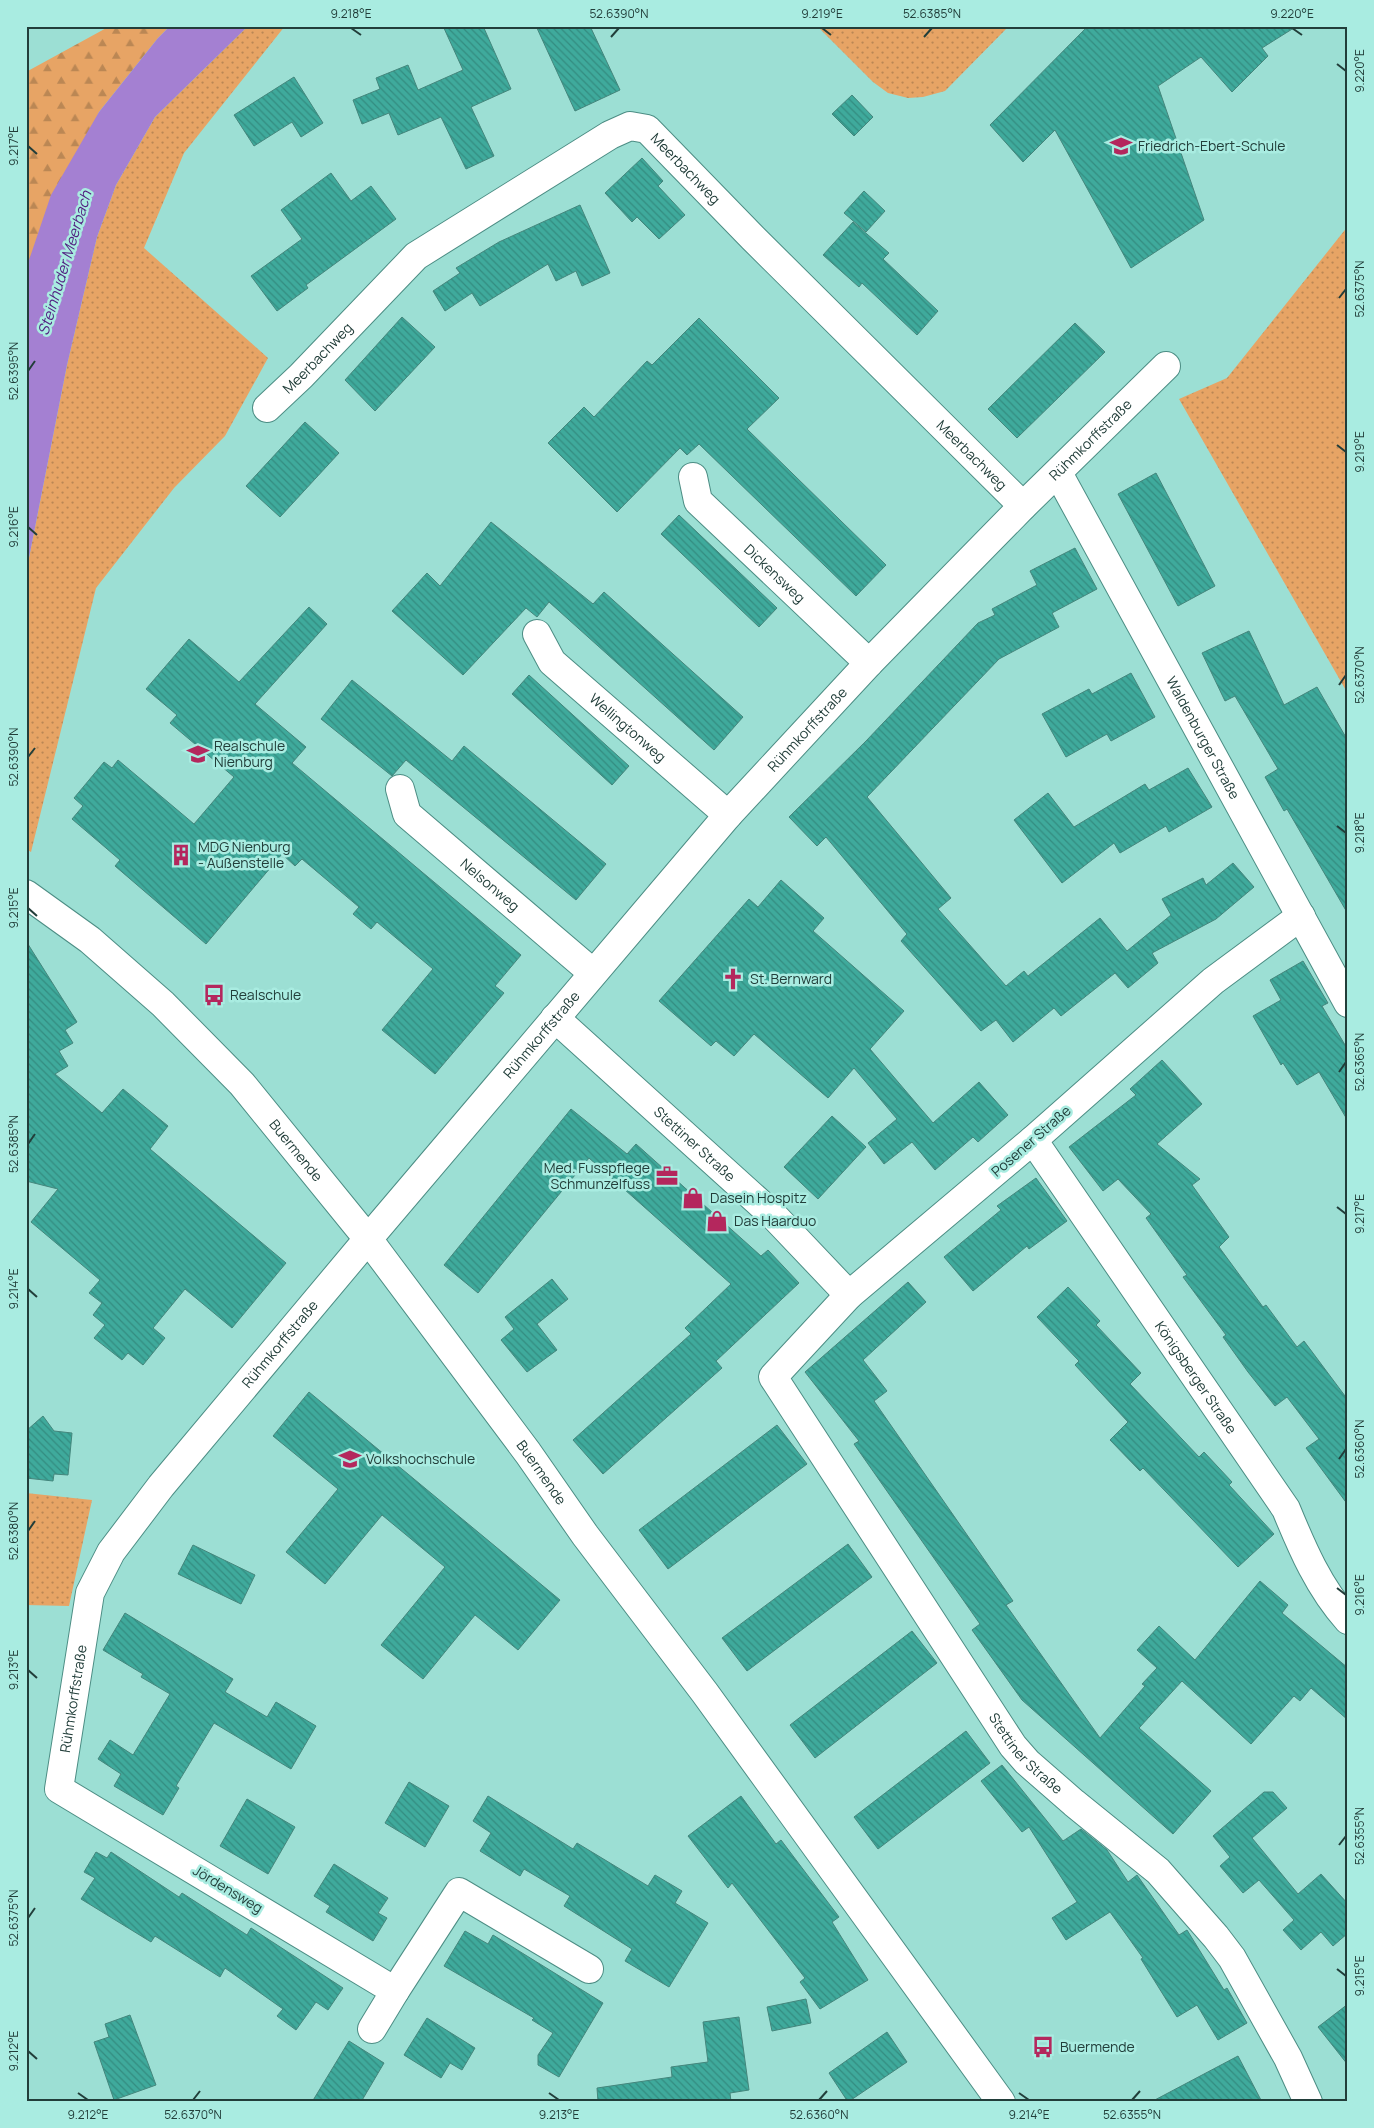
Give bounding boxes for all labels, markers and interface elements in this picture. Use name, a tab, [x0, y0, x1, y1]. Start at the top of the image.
text: 9.218°E	[331, 5, 372, 22]
text: 52.6390°N	[590, 5, 648, 22]
text: 9.219°E	[801, 5, 843, 22]
text: 52.6385°N	[903, 5, 961, 22]
text: 9.220°E	[1270, 5, 1314, 22]
text: 9.220°E	[1351, 49, 1368, 93]
text: 9.217°E	[5, 126, 22, 166]
street label: Meerbachweg	[647, 129, 725, 208]
school or university icon: Friedrich-Ebert-Schule	[1108, 133, 1134, 159]
place label: Friedrich-Ebert-Schule	[1138, 136, 1286, 155]
water label: Steinhuder Meerbach	[33, 187, 97, 338]
text: 52.6375°N	[1351, 260, 1368, 318]
street label: Meerbachweg	[278, 318, 356, 398]
text: 52.6395°N	[5, 342, 22, 400]
street label: Rühmkorffstraße	[1045, 395, 1136, 484]
street label: Meerbachweg	[933, 416, 1012, 494]
text: 9.219°E	[1351, 431, 1368, 473]
text: 9.216°E	[5, 506, 22, 548]
street label: Dickensweg	[740, 540, 810, 607]
text: 52.6370°N	[1351, 646, 1368, 704]
street label: Waldenburger Straße	[1162, 673, 1245, 802]
street label: Rühmkorffstraße	[763, 683, 851, 775]
street label: Wellingtonweg	[586, 689, 670, 766]
text: 52.6390°N	[5, 728, 22, 786]
place label: Realschule Nienburg	[214, 736, 285, 771]
school or university icon: Realschule Nienburg	[185, 741, 211, 767]
text: 9.218°E	[1351, 812, 1368, 853]
place label: MDG Nienburg - Außenstelle	[198, 837, 291, 872]
building icon: MDG Nienburg - Außenstelle	[168, 842, 194, 868]
street label: Nelsonweg	[457, 854, 524, 915]
text: 9.215°E	[5, 887, 22, 928]
church icon: St. Bernward	[720, 966, 746, 992]
place label: St. Bernward	[750, 969, 832, 988]
bus stop icon: Realschule	[201, 982, 227, 1008]
place label: Realschule	[230, 985, 301, 1004]
street label: Rühmkorffstraße	[499, 987, 584, 1082]
text: 52.6365°N	[1351, 1033, 1368, 1091]
street label: Posener Straße	[987, 1101, 1074, 1180]
street label: Stettiner Straße	[650, 1102, 740, 1185]
text: 52.6385°N	[5, 1115, 22, 1173]
street label: Buermende	[265, 1115, 327, 1185]
place label: Med. Fusspflege Schmunzelfuss	[544, 1158, 650, 1193]
office icon: Med. Fusspflege Schmunzelfuss	[654, 1163, 680, 1189]
shop icon: Dasein Hospitz	[680, 1185, 706, 1211]
place label: Dasein Hospitz	[710, 1188, 807, 1207]
text: 9.217°E	[1351, 1194, 1368, 1234]
shop icon: Das Haarduo	[704, 1208, 730, 1234]
place label: Das Haarduo	[734, 1211, 816, 1230]
text: 9.214°E	[5, 1268, 22, 1310]
street label: Rühmkorffstraße	[237, 1296, 322, 1392]
street label: Königsberger Straße	[1151, 1317, 1242, 1437]
text: 52.6360°N	[1351, 1420, 1368, 1478]
street label: Buermende	[513, 1436, 571, 1508]
school or university icon: Volkshochschule	[337, 1446, 363, 1472]
place label: Volkshochschule	[366, 1449, 475, 1468]
text: 52.6380°N	[5, 1502, 22, 1560]
text: 9.216°E	[1351, 1574, 1368, 1616]
street label: Rühmkorffstraße	[55, 1643, 91, 1754]
text: 9.213°E	[5, 1650, 22, 1690]
street label: Stettiner Straße	[985, 1709, 1067, 1798]
text: 52.6355°N	[1351, 1807, 1368, 1865]
street label: Jördensweg	[190, 1860, 267, 1917]
text: 52.6375°N	[5, 1889, 22, 1947]
text: 9.215°E	[1351, 1955, 1368, 1996]
text: 9.212°E	[5, 2030, 22, 2071]
bus stop icon: Buermende	[1030, 2034, 1056, 2060]
place label: Buermende	[1060, 2037, 1135, 2056]
text: 9.212°E	[68, 2106, 109, 2123]
text: 52.6370°N	[164, 2106, 222, 2123]
text: 9.213°E	[539, 2106, 579, 2123]
text: 52.6360°N	[790, 2106, 848, 2123]
text: 9.214°E	[1008, 2106, 1050, 2123]
text: 52.6355°N	[1103, 2106, 1161, 2123]

